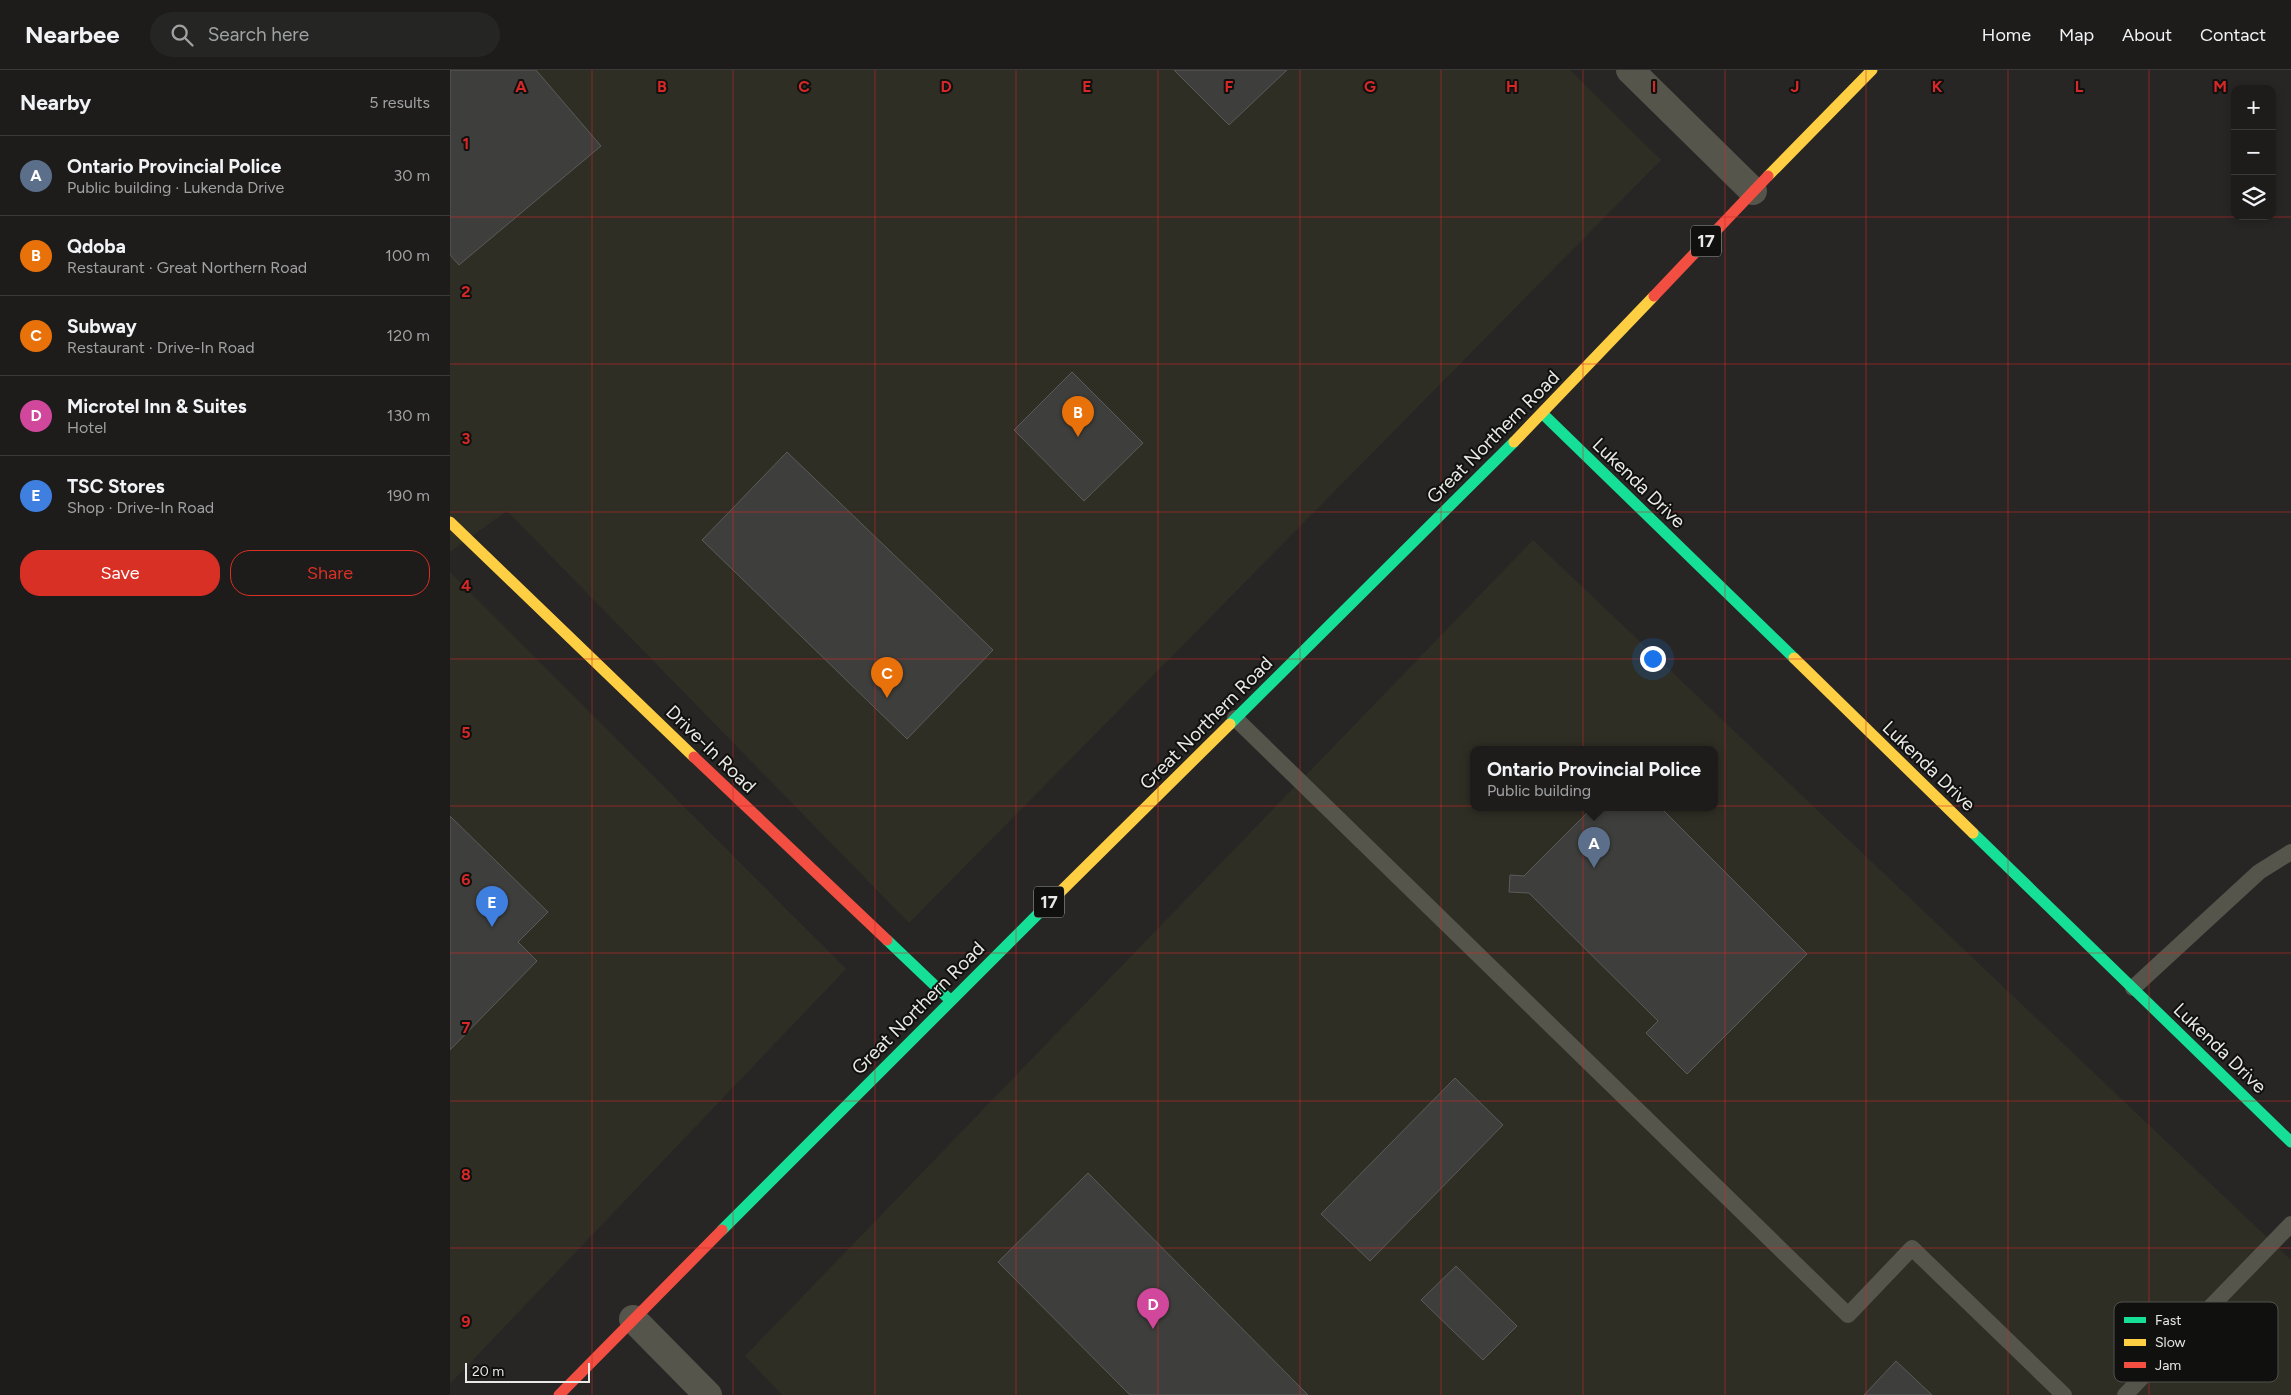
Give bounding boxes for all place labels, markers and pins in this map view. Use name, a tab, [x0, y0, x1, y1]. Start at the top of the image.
pin: B	[1062, 396, 1094, 437]
pin: C	[871, 657, 903, 698]
pin: A	[1578, 827, 1610, 868]
pin: E	[476, 886, 508, 927]
pin: D	[1137, 1288, 1169, 1329]

